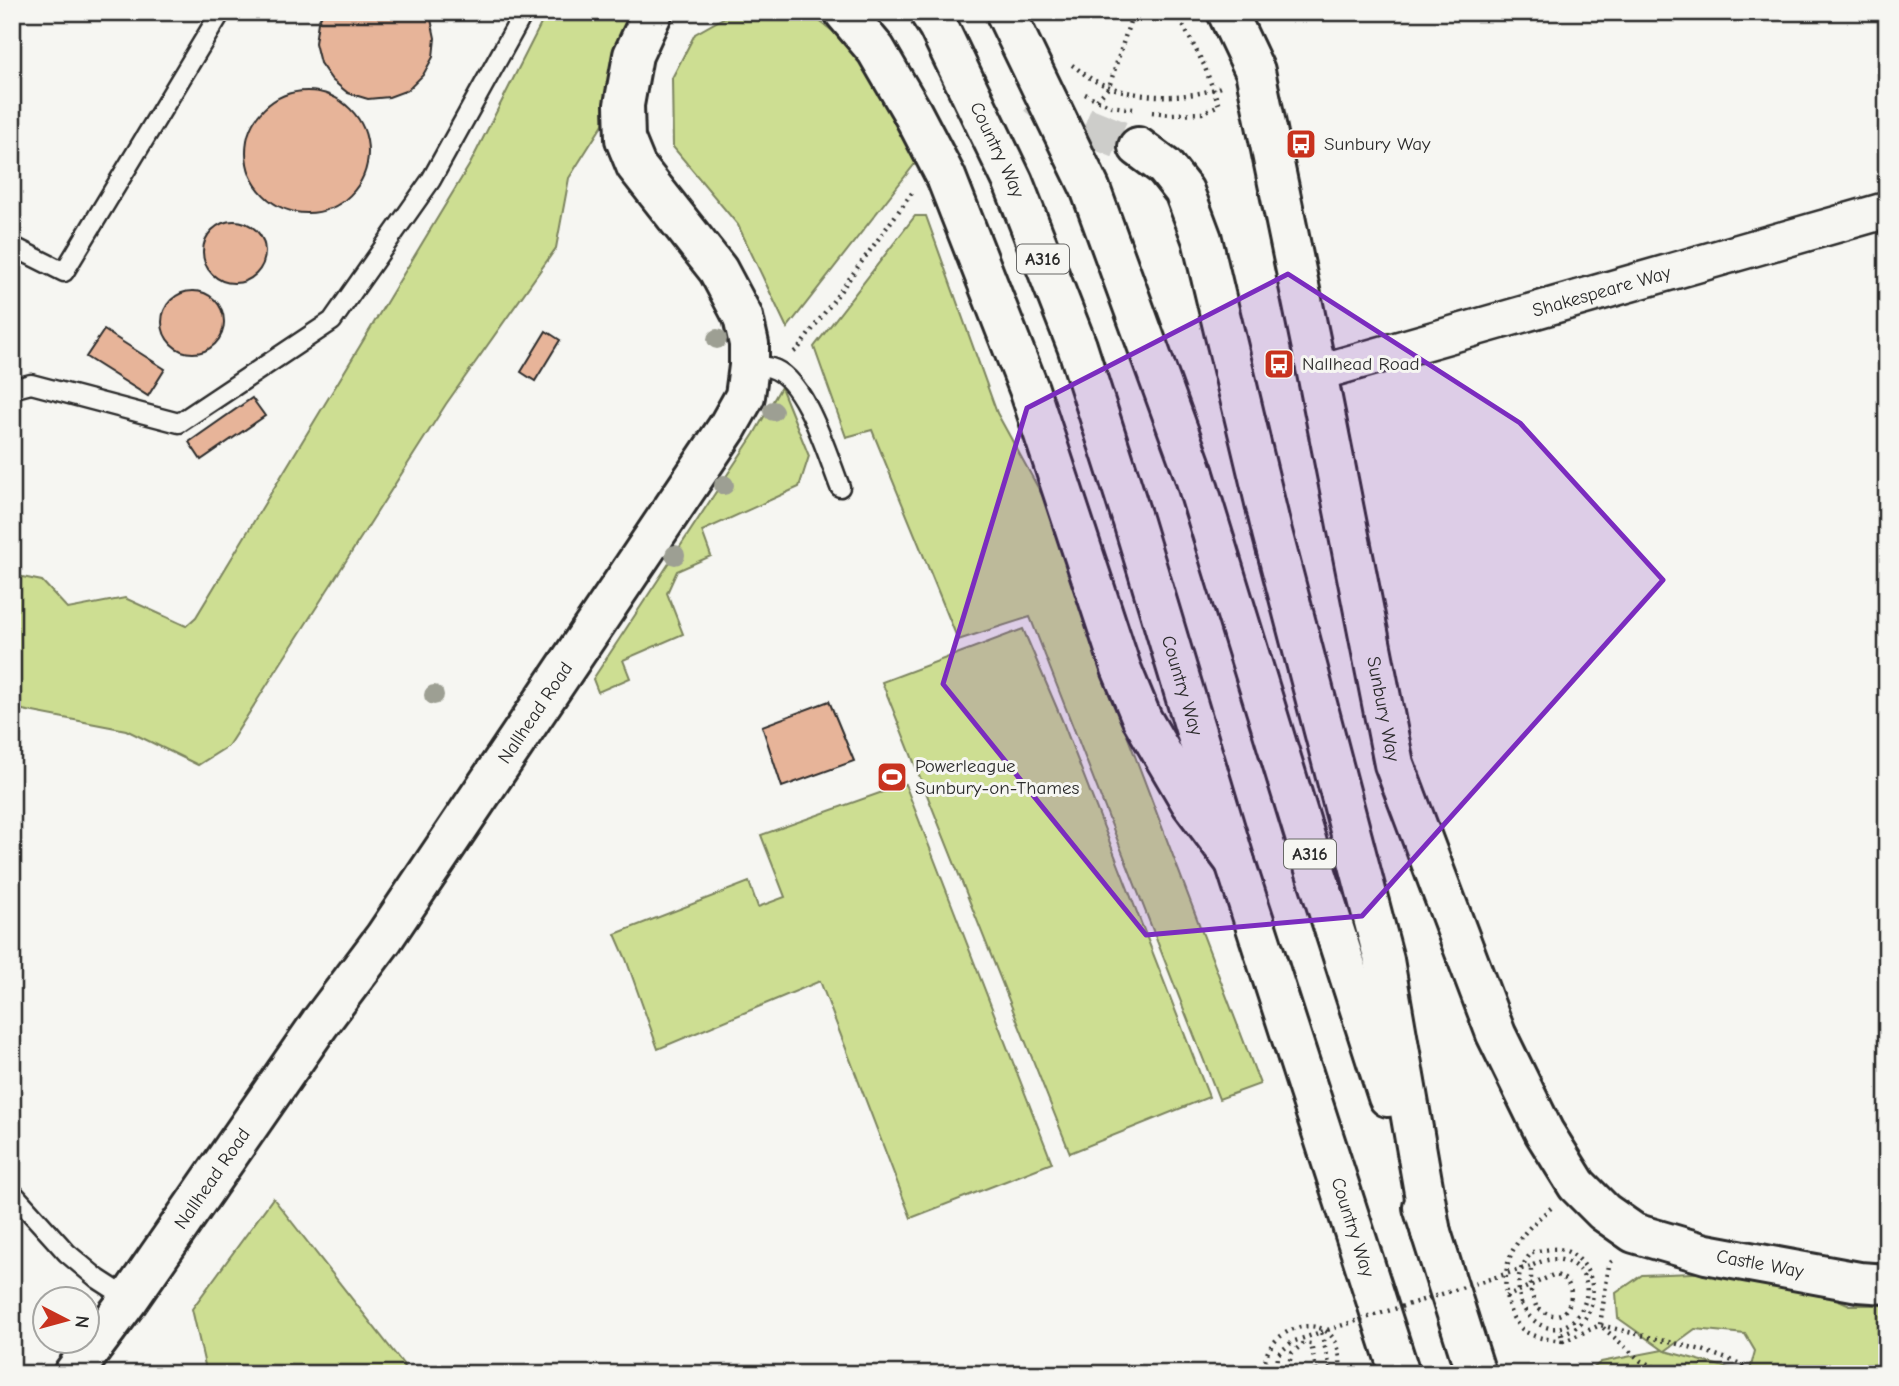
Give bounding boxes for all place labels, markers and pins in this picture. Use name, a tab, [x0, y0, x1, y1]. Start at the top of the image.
bus stop icon: Sunbury Way	[1284, 127, 1318, 161]
place label: Sunbury Way	[1324, 133, 1431, 155]
bus stop icon: Nallhead Road	[1262, 347, 1296, 381]
place label: Nallhead Road	[1302, 353, 1420, 375]
place label: Powerleague Sunbury-on-Thames	[915, 755, 1079, 799]
sports icon: Powerleague Sunbury-on-Thames	[875, 760, 909, 794]

